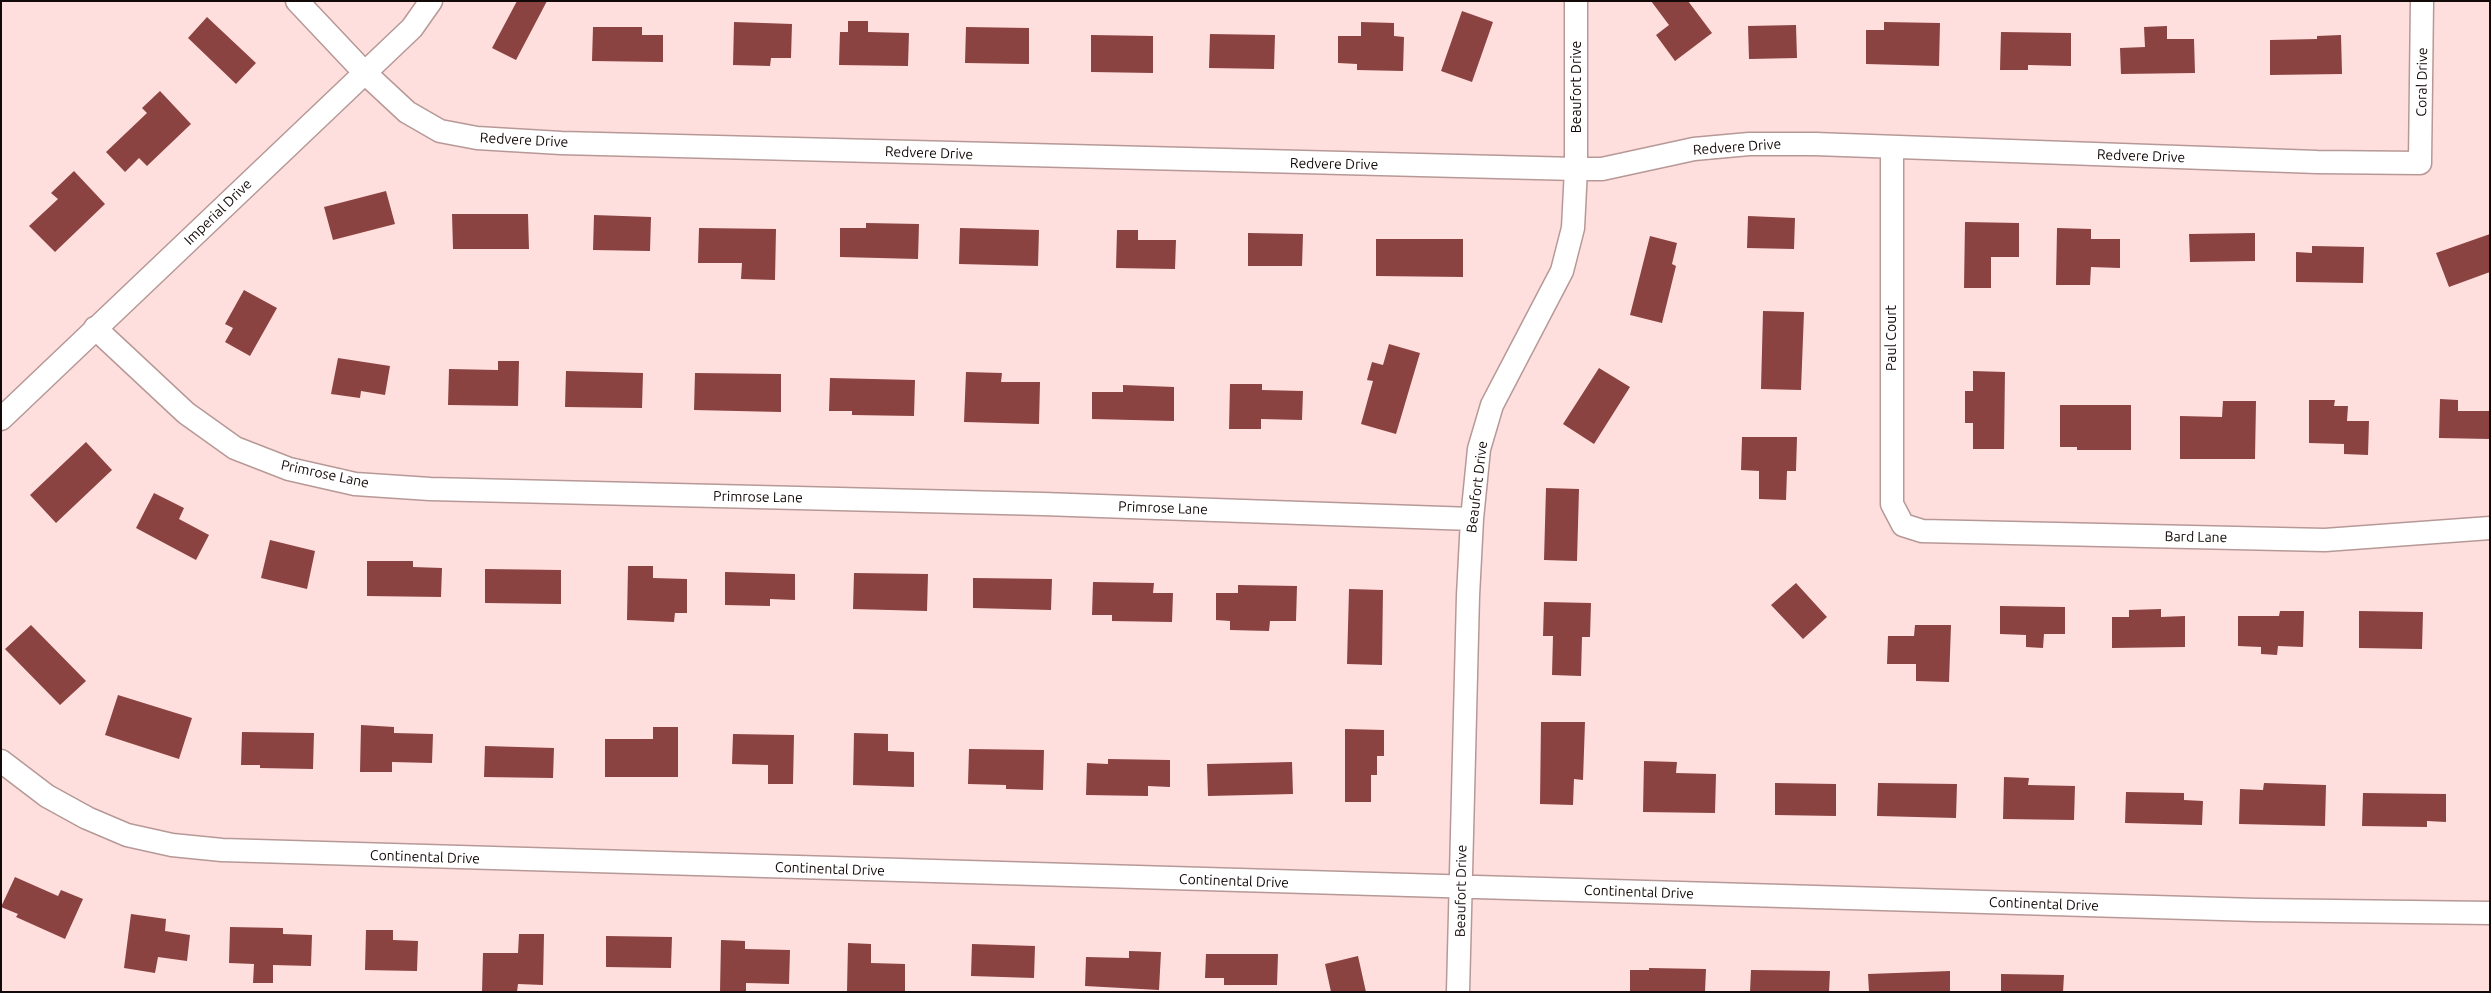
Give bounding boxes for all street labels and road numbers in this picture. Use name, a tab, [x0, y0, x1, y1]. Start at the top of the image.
street label: Beaufort Drive	[1568, 41, 1584, 133]
street label: Coral Drive	[2413, 47, 2431, 117]
street label: Redvere Drive	[479, 129, 569, 151]
street label: Redvere Drive	[1692, 136, 1782, 158]
street label: Redvere Drive	[885, 143, 973, 163]
street label: Redvere Drive	[2097, 146, 2185, 166]
street label: Redvere Drive	[1290, 155, 1378, 173]
street label: Imperial Drive	[181, 176, 255, 248]
street label: Paul Court	[1883, 305, 1899, 371]
street label: Beaufort Drive	[1463, 440, 1491, 534]
street label: Primrose Lane	[279, 456, 371, 492]
street label: Primrose Lane	[713, 488, 803, 506]
street label: Primrose Lane	[1118, 498, 1208, 518]
street label: Bard Lane	[2164, 528, 2228, 546]
street label: Beaufort Drive	[1452, 845, 1470, 937]
street label: Continental Drive	[370, 847, 480, 867]
street label: Continental Drive	[775, 859, 885, 879]
street label: Continental Drive	[1179, 871, 1289, 891]
street label: Continental Drive	[1584, 882, 1694, 902]
street label: Continental Drive	[1989, 894, 2099, 914]

